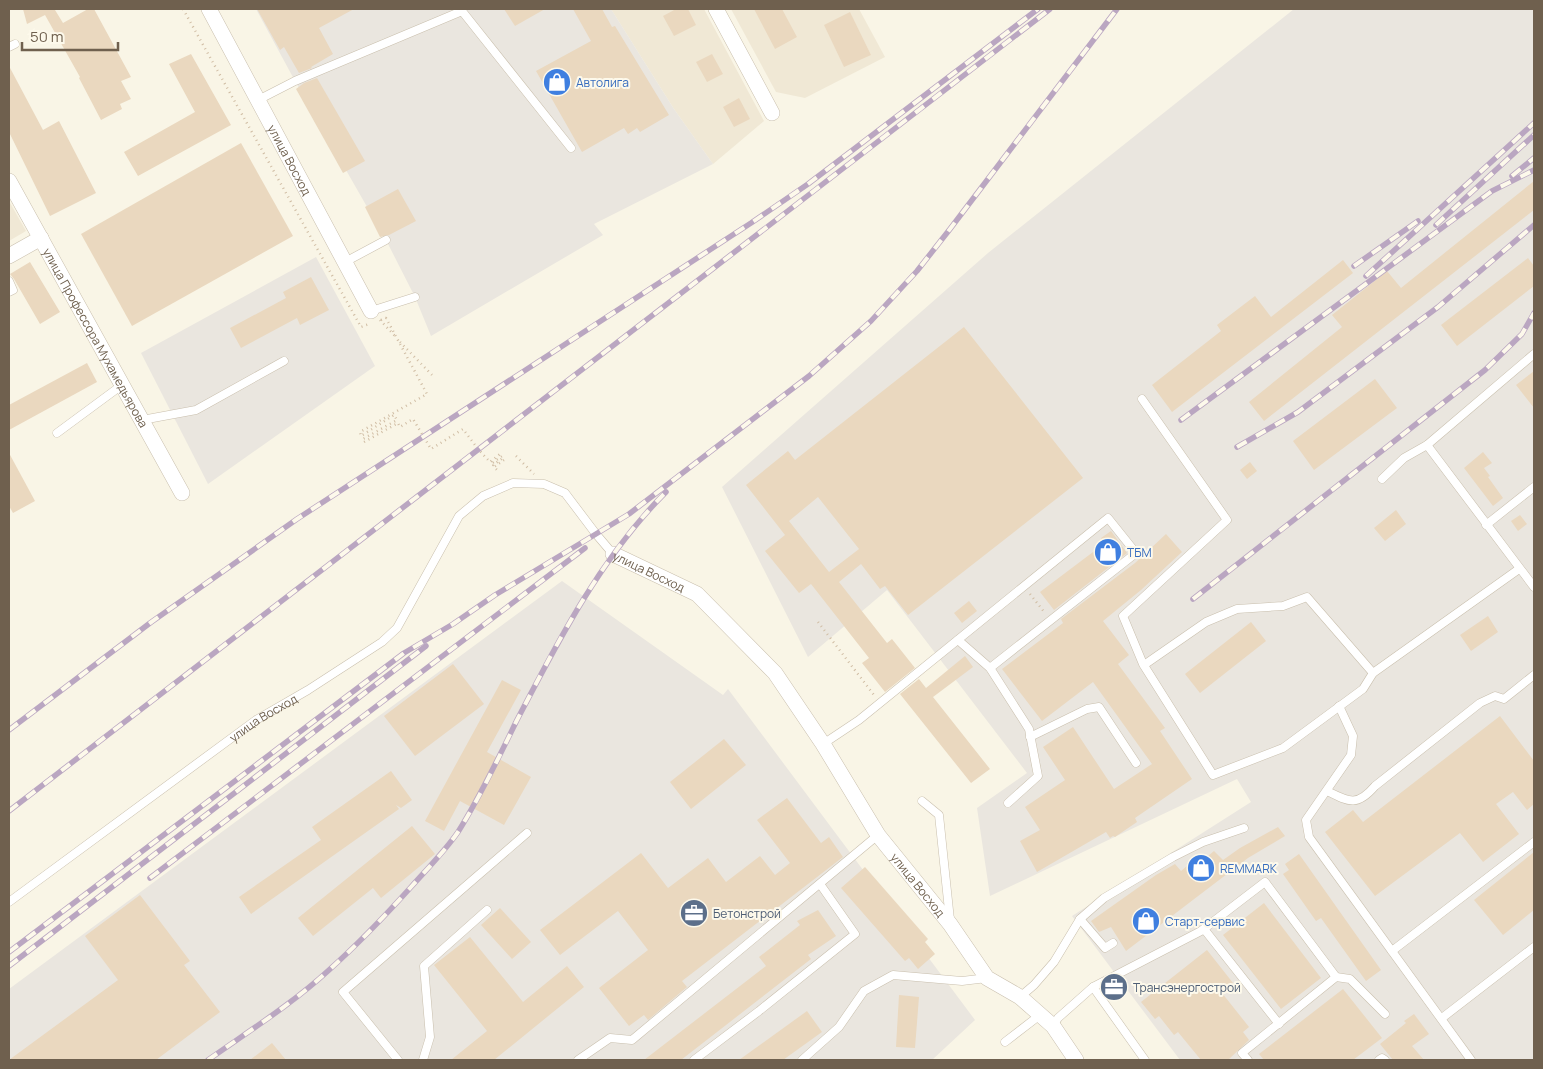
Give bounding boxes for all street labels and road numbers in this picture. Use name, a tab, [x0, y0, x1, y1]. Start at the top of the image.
street label: улица Восход	[264, 121, 316, 198]
street label: улица Профессора Мухамедьярова	[39, 245, 152, 430]
street label: улица Восход	[610, 547, 688, 596]
street label: улица Восход	[225, 690, 300, 746]
street label: улица Восход	[887, 849, 949, 920]

